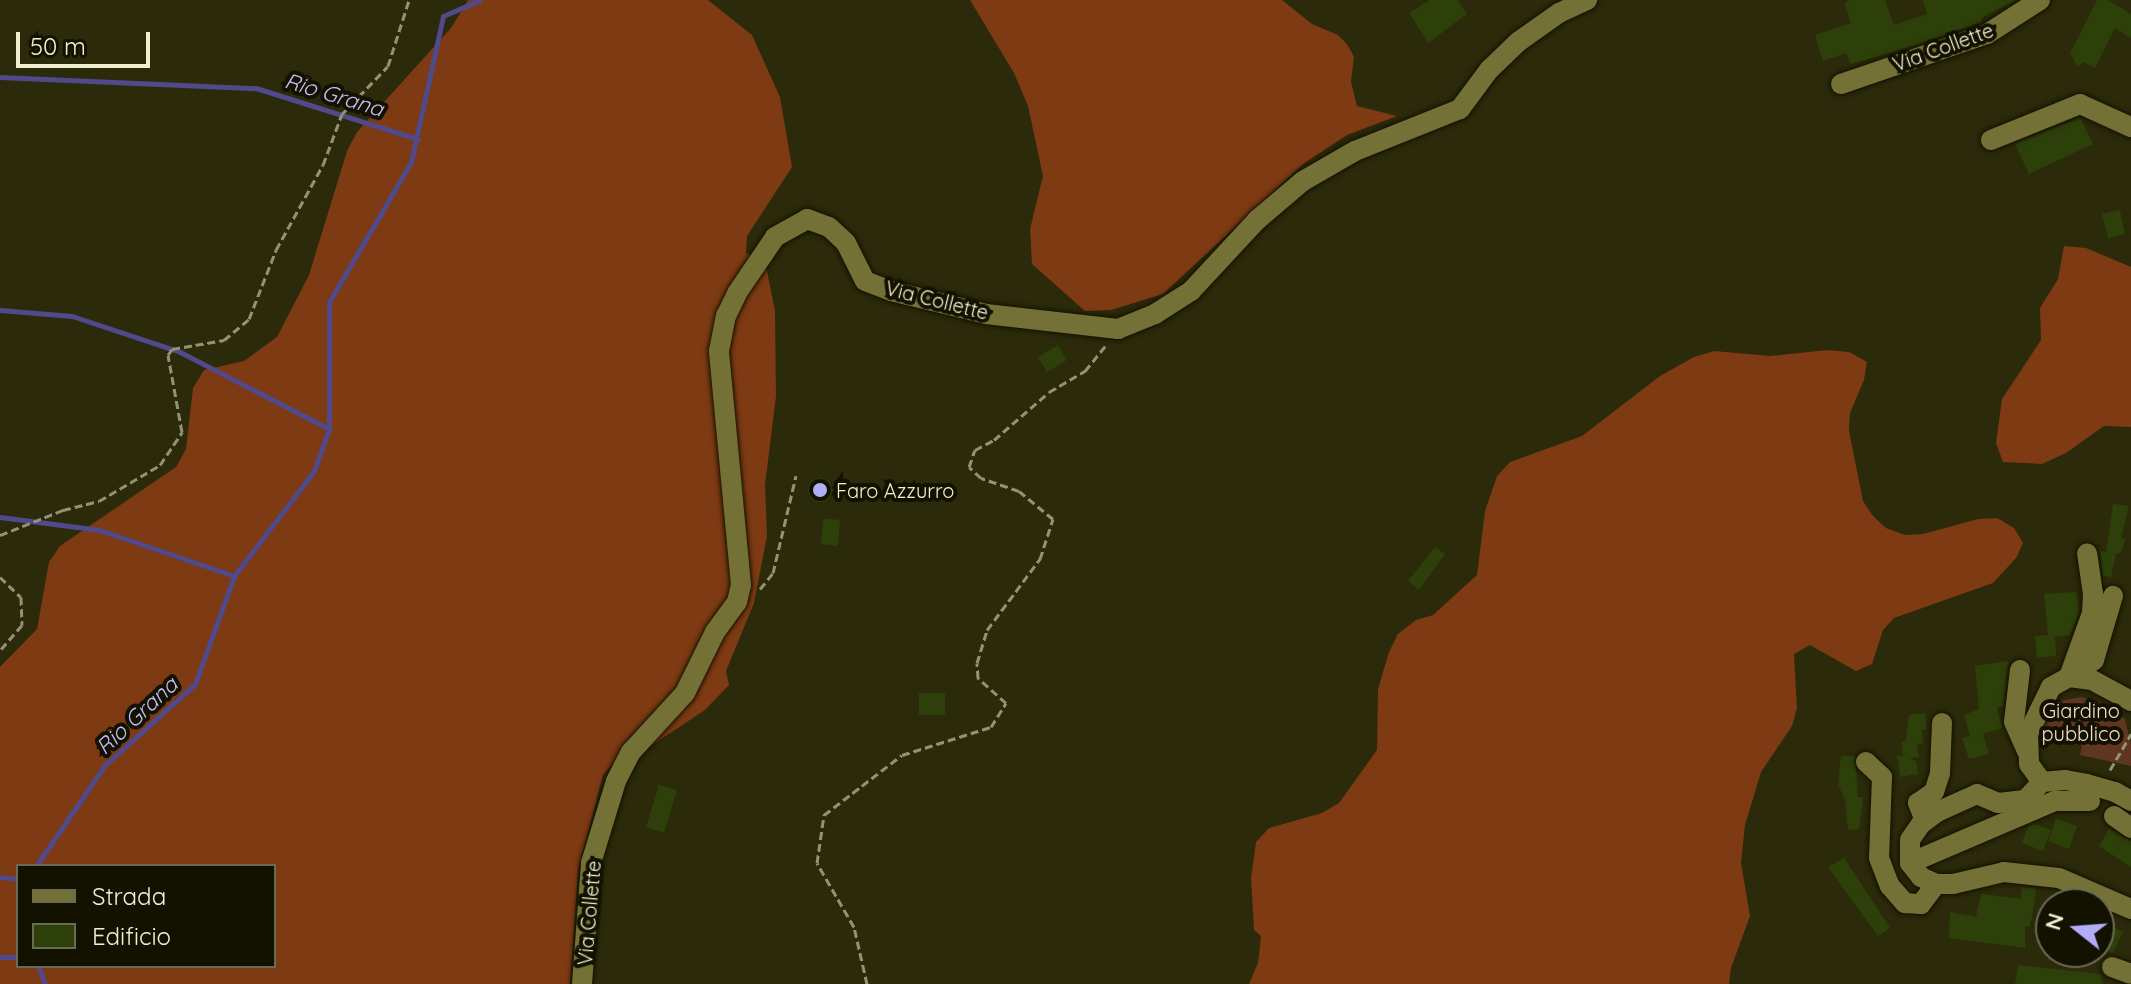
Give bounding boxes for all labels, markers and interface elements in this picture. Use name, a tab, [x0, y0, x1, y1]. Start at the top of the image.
scale bar	[20, 16, 154, 66]
street label: Via Collette	[1889, 18, 1997, 76]
text: 50 m	[30, 31, 86, 61]
water label: Rio Grana	[282, 68, 386, 122]
street label: Via Collette	[883, 276, 991, 324]
place label: Faro Azzurro	[836, 478, 954, 502]
marker: Faro Azzurro	[811, 481, 829, 499]
water label: Rio Grana	[91, 672, 183, 760]
park label: Giardino pubblico	[2041, 698, 2121, 745]
street label: Via Collette	[572, 859, 606, 967]
legend	[16, 864, 276, 968]
text: Strada	[92, 881, 166, 911]
north arrow	[2035, 888, 2115, 968]
text: N	[2038, 910, 2070, 933]
text: Edificio	[92, 921, 171, 951]

